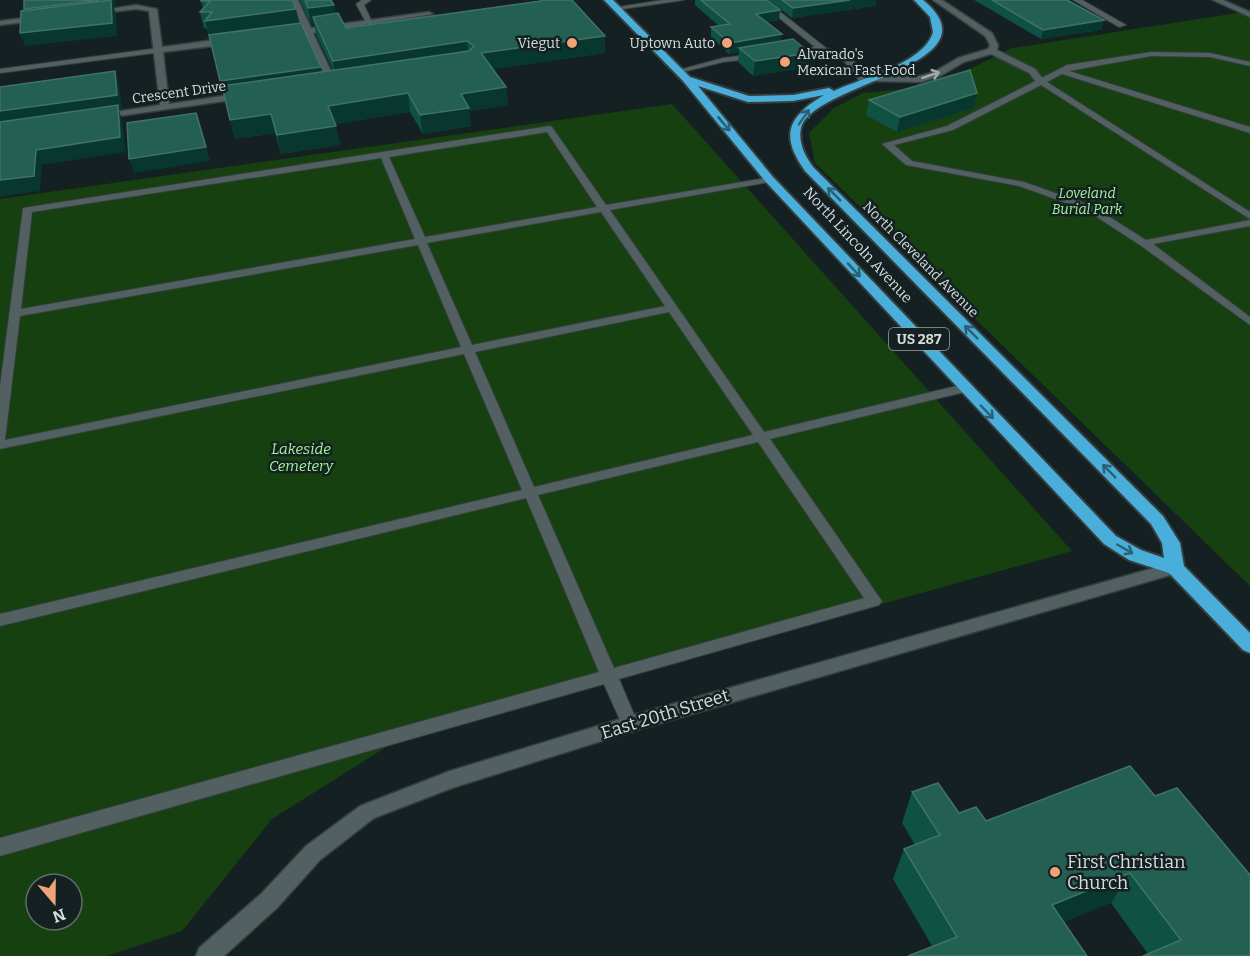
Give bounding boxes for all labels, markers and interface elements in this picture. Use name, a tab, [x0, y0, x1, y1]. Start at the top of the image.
place label: Viegut	[518, 35, 560, 52]
place label: Uptown Auto	[630, 35, 715, 52]
marker: Viegut	[565, 36, 579, 50]
marker: Uptown Auto	[720, 36, 734, 50]
place label: Alvarado's Mexican Fast Food	[797, 46, 916, 79]
marker: Alvarado's Mexican Fast Food	[778, 55, 792, 69]
one-way arrow	[921, 69, 940, 80]
street label: Crescent Drive	[131, 77, 227, 107]
one-way arrow	[798, 109, 810, 125]
one-way arrow	[718, 116, 731, 132]
street label: North Lincoln Avenue	[800, 183, 916, 307]
park label: Loveland Burial Park	[1052, 185, 1123, 218]
one-way arrow	[826, 187, 841, 202]
street label: North Cleveland Avenue	[859, 198, 982, 321]
one-way arrow	[847, 262, 861, 277]
one-way arrow	[964, 325, 978, 340]
road number: US 287	[889, 328, 949, 350]
one-way arrow	[980, 404, 994, 419]
park label: Lakeside Cemetery	[269, 440, 334, 475]
one-way arrow	[1101, 463, 1116, 478]
one-way arrow	[1116, 543, 1133, 555]
street label: East 20th Street	[598, 684, 732, 744]
place label: First Christian Church	[1067, 851, 1186, 894]
marker: First Christian Church	[1048, 865, 1062, 879]
north arrow	[24, 872, 84, 932]
text: N	[50, 905, 68, 927]

